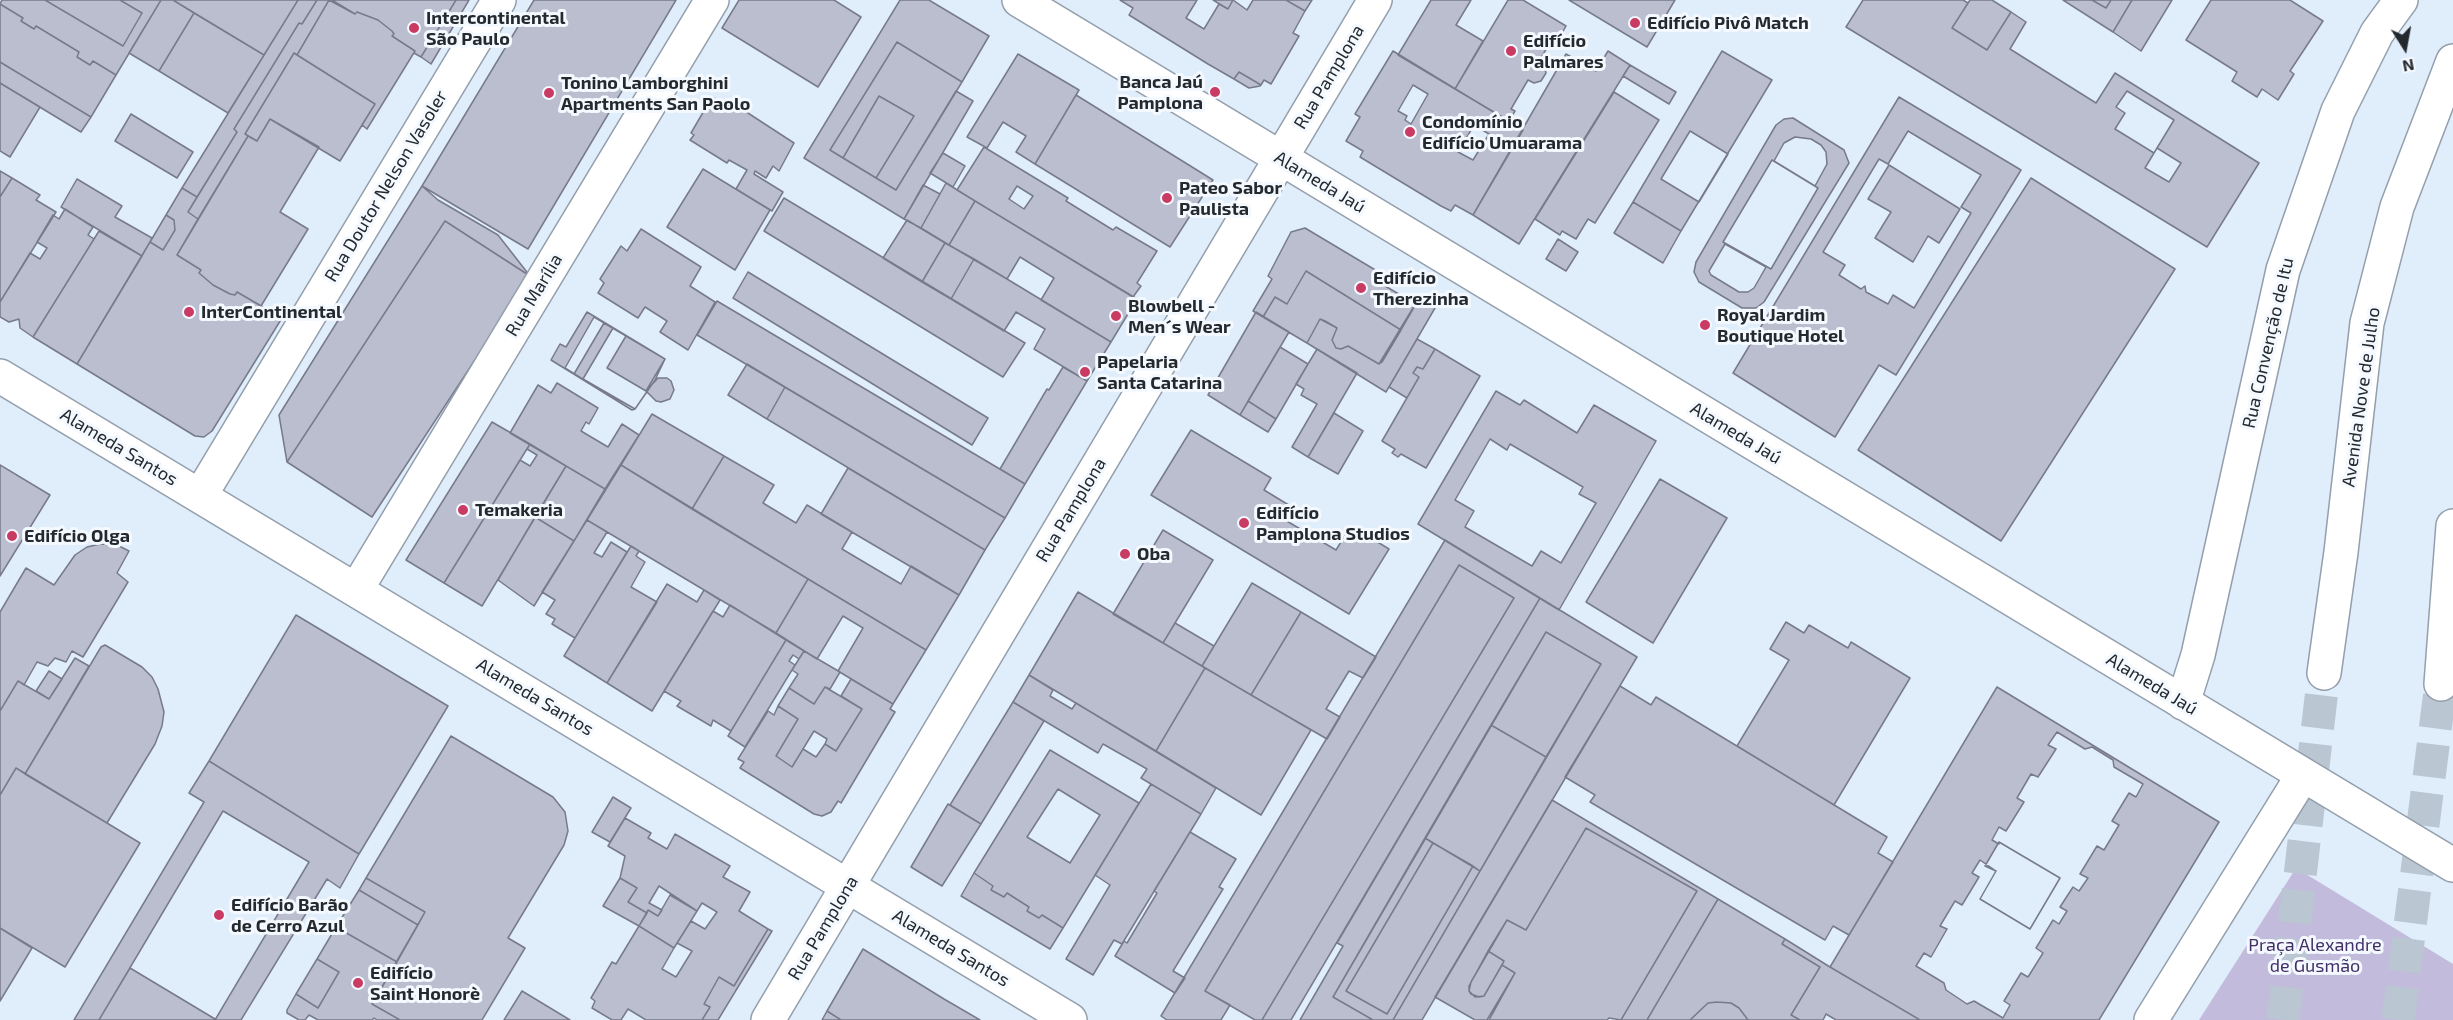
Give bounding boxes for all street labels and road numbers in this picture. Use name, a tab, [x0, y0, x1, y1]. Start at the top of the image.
street label: Rua Pamplona	[1289, 21, 1369, 133]
street label: Rua Doutor Nelson Vasoler	[320, 86, 452, 286]
street label: Alameda Jaú	[1271, 146, 1369, 218]
street label: Rua Marília	[501, 250, 567, 340]
street label: Rua Convenção de Itu	[2238, 256, 2298, 430]
street label: Avenida Nove de Julho	[2338, 306, 2384, 488]
street label: Alameda Jaú	[1687, 397, 1785, 469]
street label: Alameda Santos	[57, 404, 181, 490]
street label: Rua Pamplona	[1031, 454, 1111, 566]
street label: Alameda Jaú	[2103, 648, 2201, 720]
street label: Alameda Santos	[473, 654, 597, 740]
street label: Rua Pamplona	[783, 872, 863, 984]
street label: Alameda Santos	[889, 905, 1013, 991]

